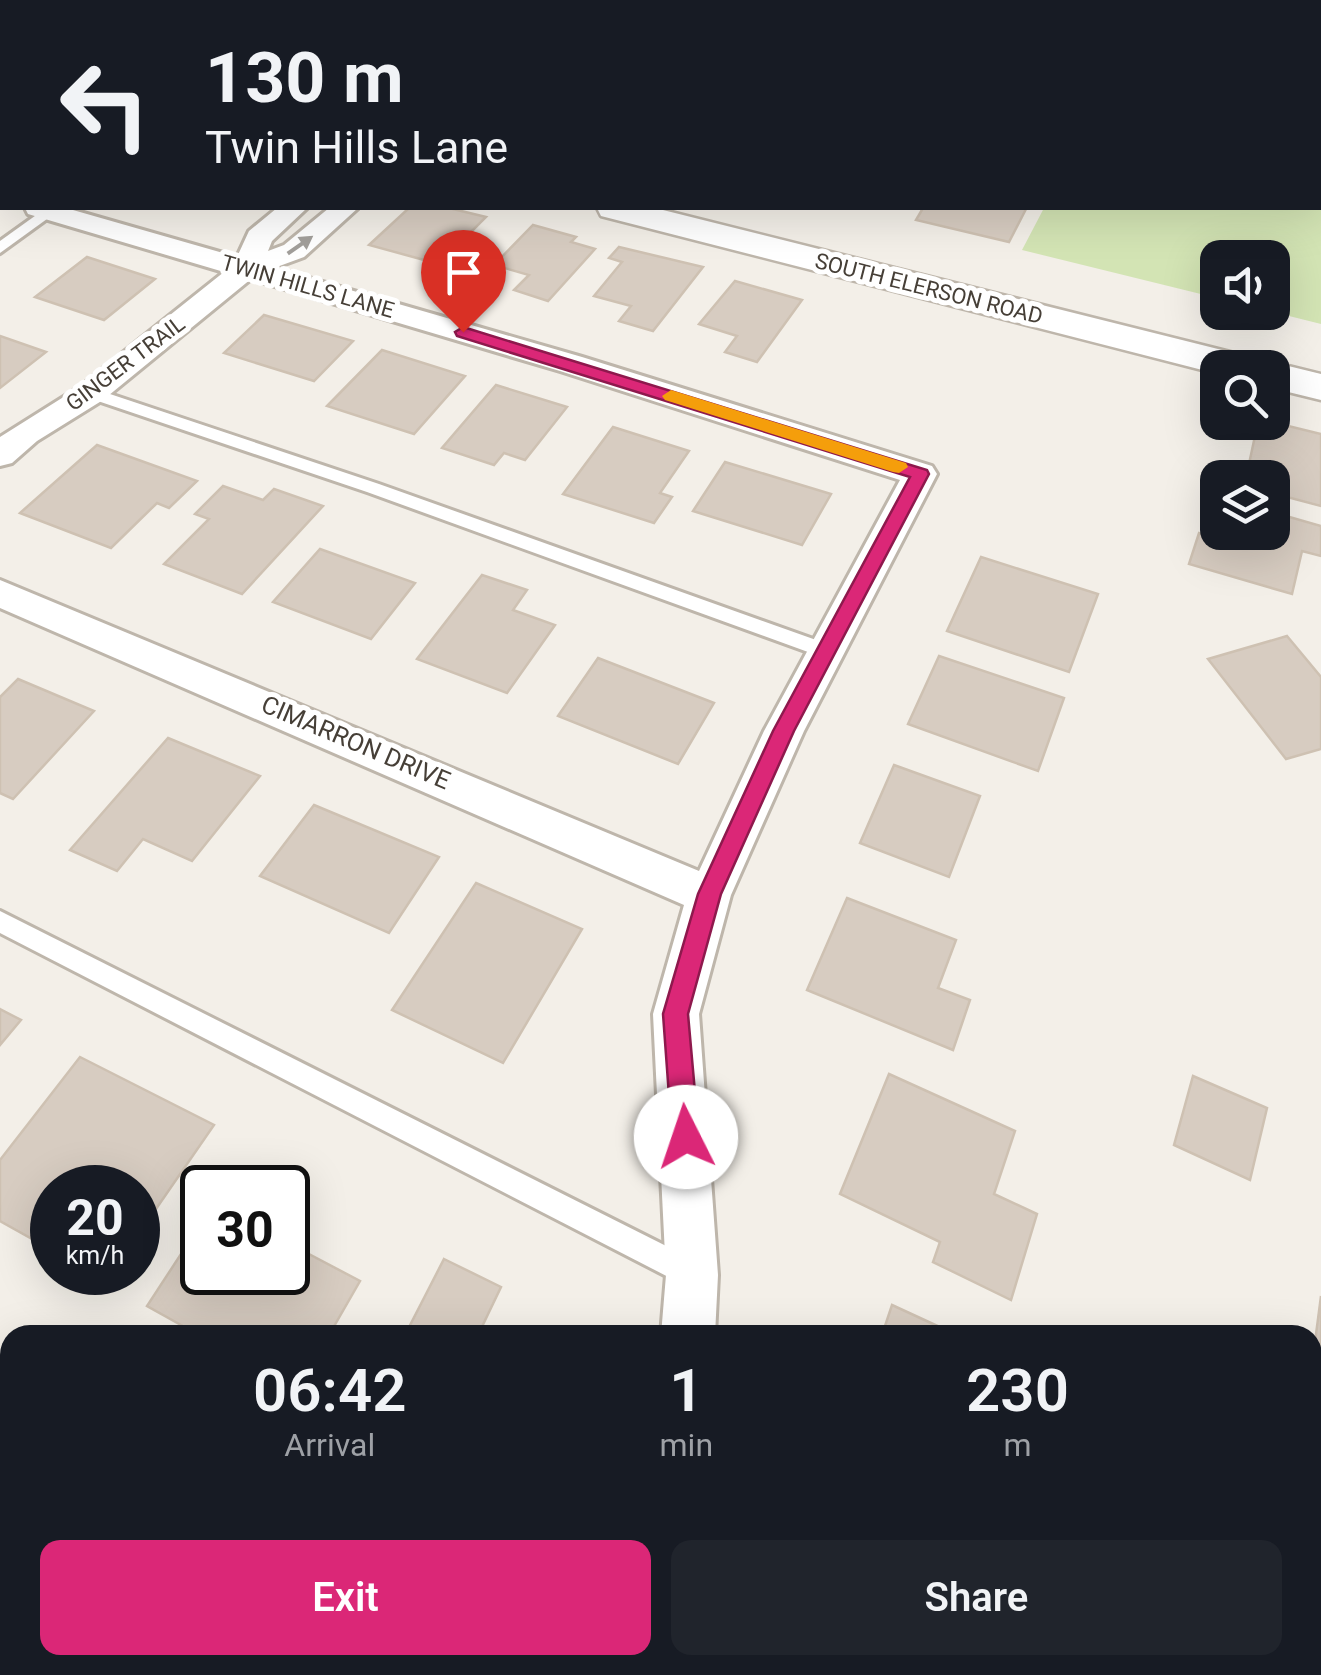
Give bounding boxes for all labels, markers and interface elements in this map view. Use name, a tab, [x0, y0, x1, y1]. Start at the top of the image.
text: 130 m	[205, 37, 404, 119]
icon: left	[40, 40, 170, 170]
text: Twin Hills Lane	[205, 121, 508, 174]
pin	[421, 230, 506, 333]
one-way arrow	[287, 236, 313, 255]
map controls	[1200, 240, 1290, 550]
button: sound	[1200, 240, 1290, 330]
icon: arrive	[436, 245, 491, 300]
street label: SOUTH ELERSON ROAD	[812, 248, 1045, 329]
street label: TWIN HILLS LANE	[219, 250, 397, 323]
street label: GINGER TRAIL	[61, 311, 189, 416]
button: search	[1200, 350, 1290, 440]
button: layers	[1200, 460, 1290, 550]
street label: CIMARRON DRIVE	[257, 690, 455, 795]
position arrow	[634, 1085, 738, 1189]
speed limit sign: 30	[180, 1165, 310, 1295]
text: 20	[66, 1189, 124, 1247]
text: km/h	[66, 1241, 124, 1270]
text: 06:42	[253, 1355, 407, 1426]
text: 1	[669, 1355, 703, 1426]
text: 230	[966, 1355, 1069, 1426]
text: Arrival	[284, 1426, 375, 1464]
text: min	[660, 1426, 713, 1464]
text: m	[1003, 1426, 1032, 1464]
button: Exit	[40, 1540, 651, 1655]
button: Share	[671, 1540, 1282, 1655]

